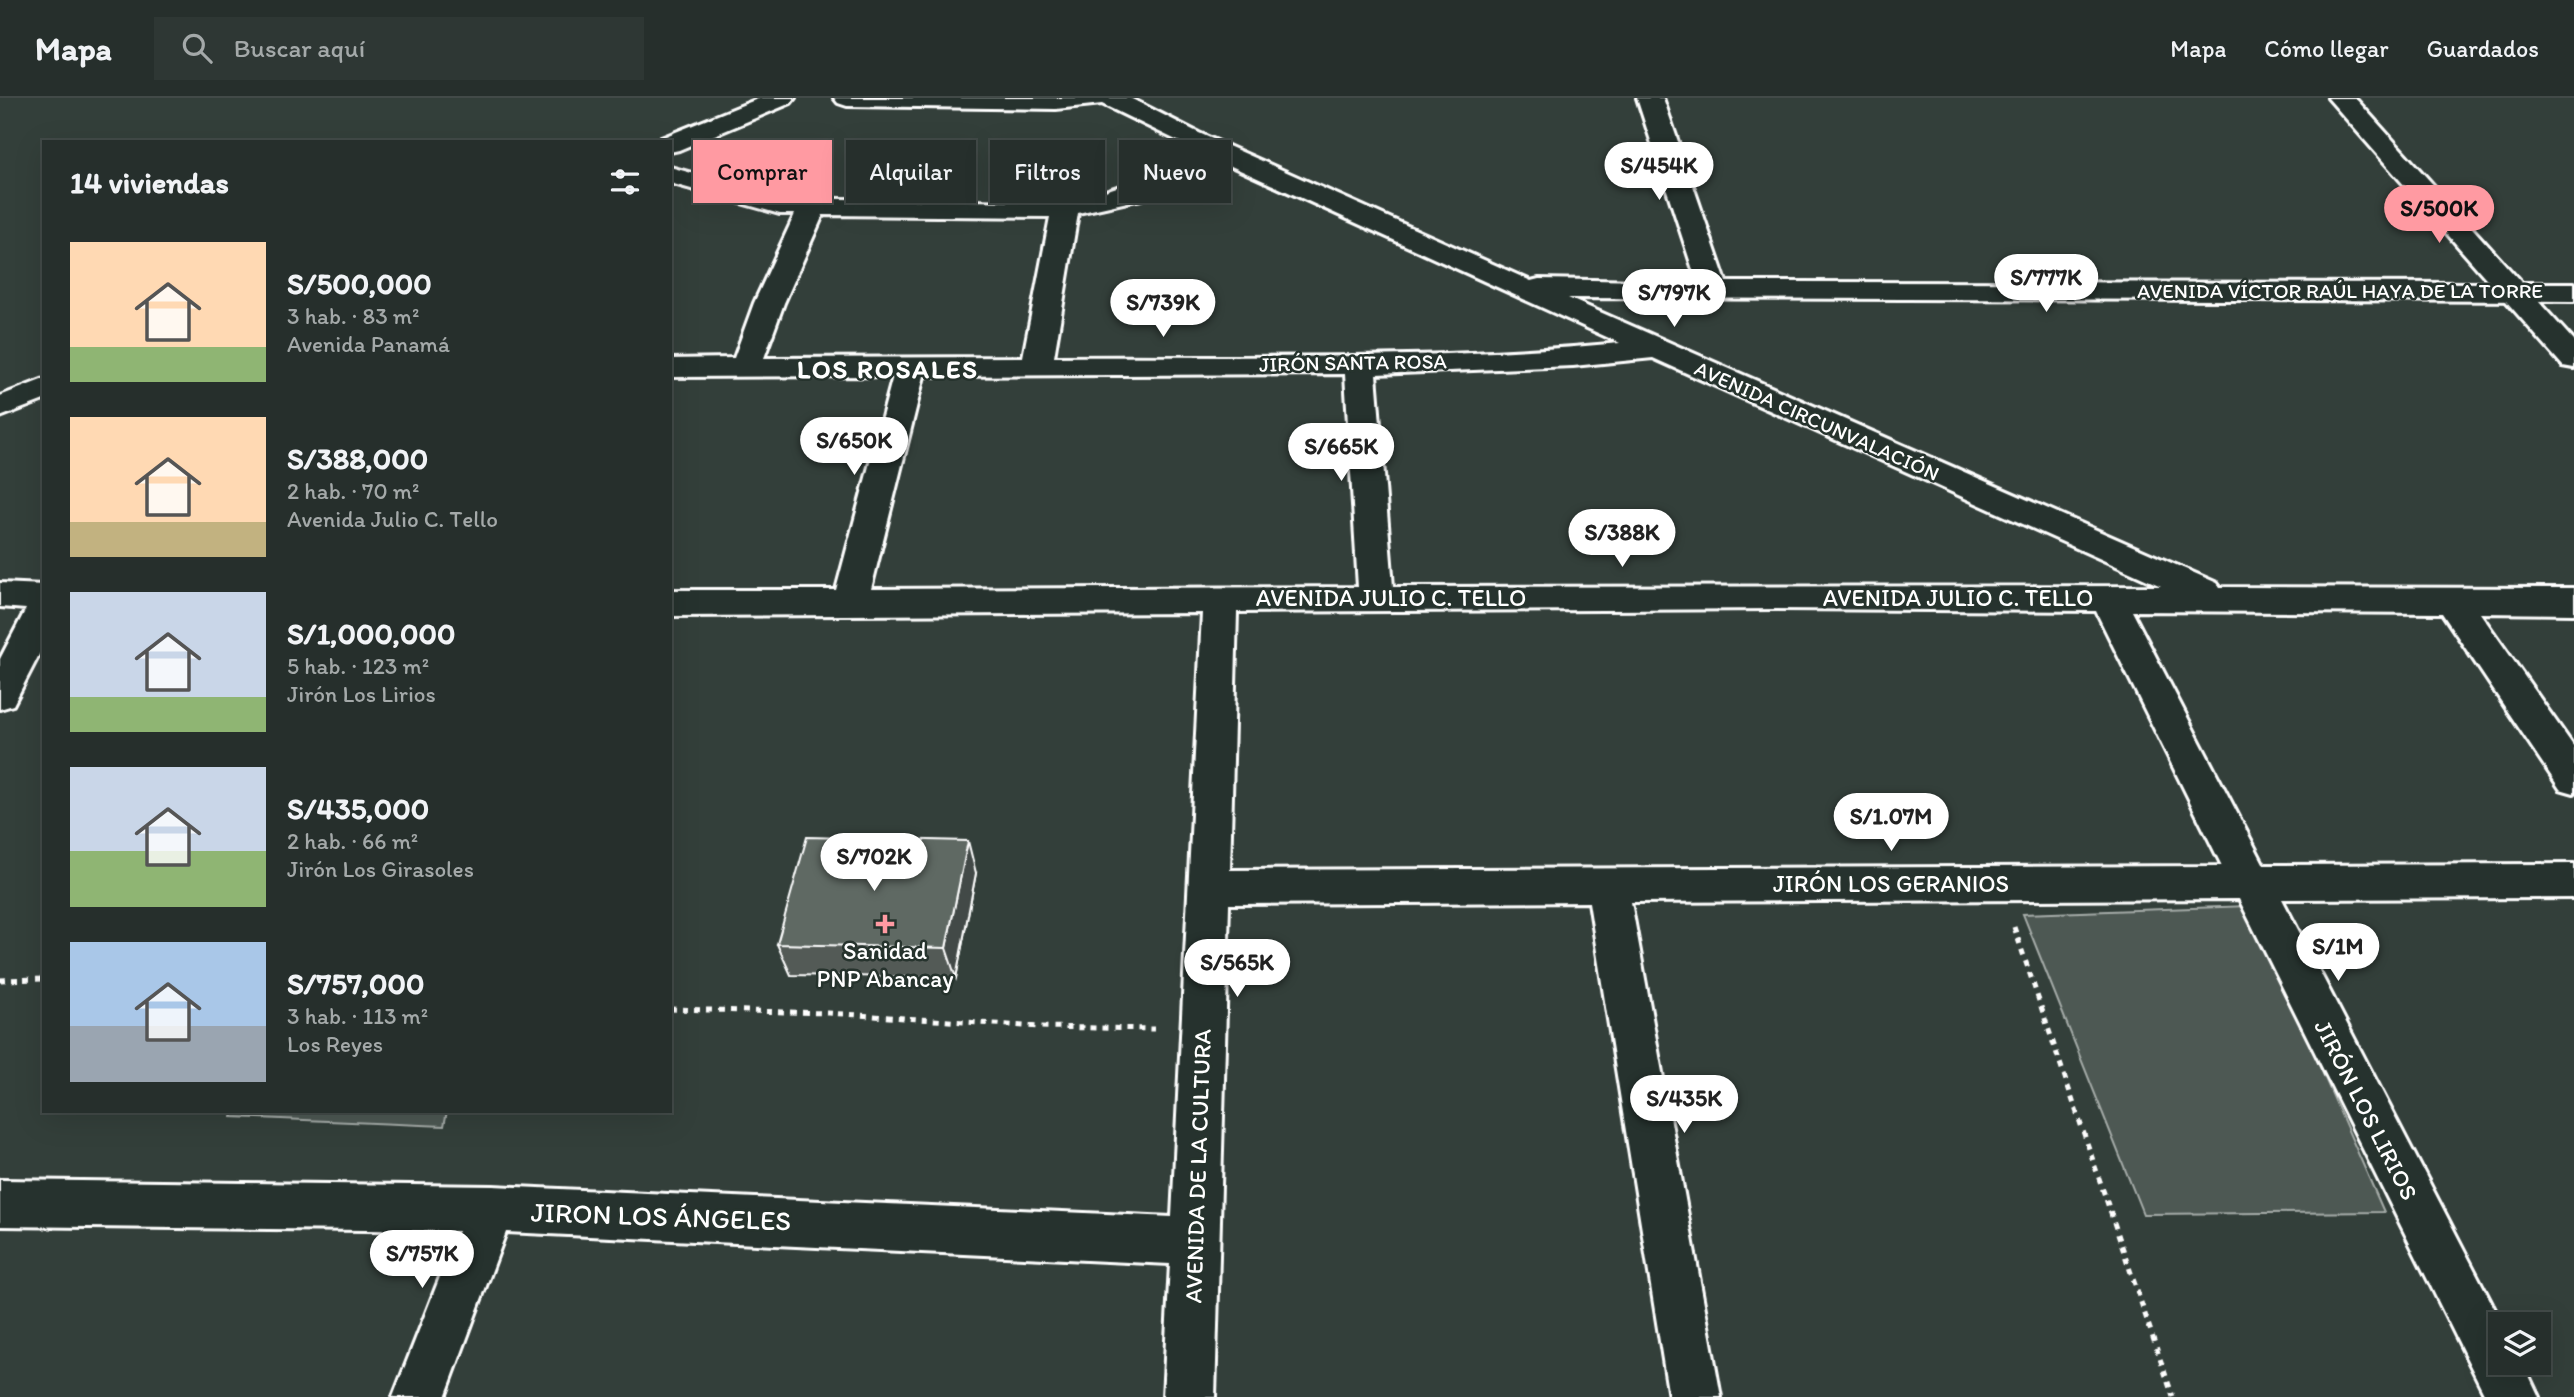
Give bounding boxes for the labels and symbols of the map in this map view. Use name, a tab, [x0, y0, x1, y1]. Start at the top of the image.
pin: S/454K	[1602, 142, 1716, 202]
pin: S/500K	[2382, 186, 2496, 245]
pin: S/777K	[1989, 254, 2103, 314]
pin: S/797K	[1617, 270, 1731, 329]
street label: AVENIDA VÍCTOR RAÚL HAYA DE LA TORRE	[2137, 278, 2543, 303]
pin: S/739K	[1106, 280, 1220, 339]
street label: JIRÓN SANTA ROSA	[1259, 348, 1448, 377]
district label: LOS ROSALES	[797, 353, 979, 385]
street label: AVENIDA CIRCUNVALACIÓN	[1691, 355, 1943, 486]
pin: S/650K	[797, 418, 911, 477]
pin: S/665K	[1284, 424, 1398, 483]
pin: S/388K	[1565, 510, 1679, 569]
street label: AVENIDA JULIO C. TELLO	[1256, 583, 1526, 612]
street label: AVENIDA JULIO C. TELLO	[1823, 583, 2093, 612]
pin: S/1.07M	[1826, 794, 1956, 853]
pin: S/702K	[817, 834, 931, 893]
street label: JIRÓN LOS GERANIOS	[1773, 869, 2009, 898]
marker: Sanidad PNP Abancay	[875, 914, 895, 934]
pin: S/1M	[2297, 924, 2379, 983]
place label: Sanidad PNP Abancay	[817, 936, 953, 993]
pin: S/565K	[1180, 940, 1294, 999]
street label: JIRÓN LOS LIRIOS	[2309, 1015, 2424, 1205]
street label: AVENIDA DE LA CULTURA	[1178, 1028, 1217, 1304]
pin: S/435K	[1627, 1076, 1741, 1135]
street label: JIRON LOS ÁNGELES	[530, 1194, 792, 1238]
pin: S/757K	[365, 1230, 479, 1290]

